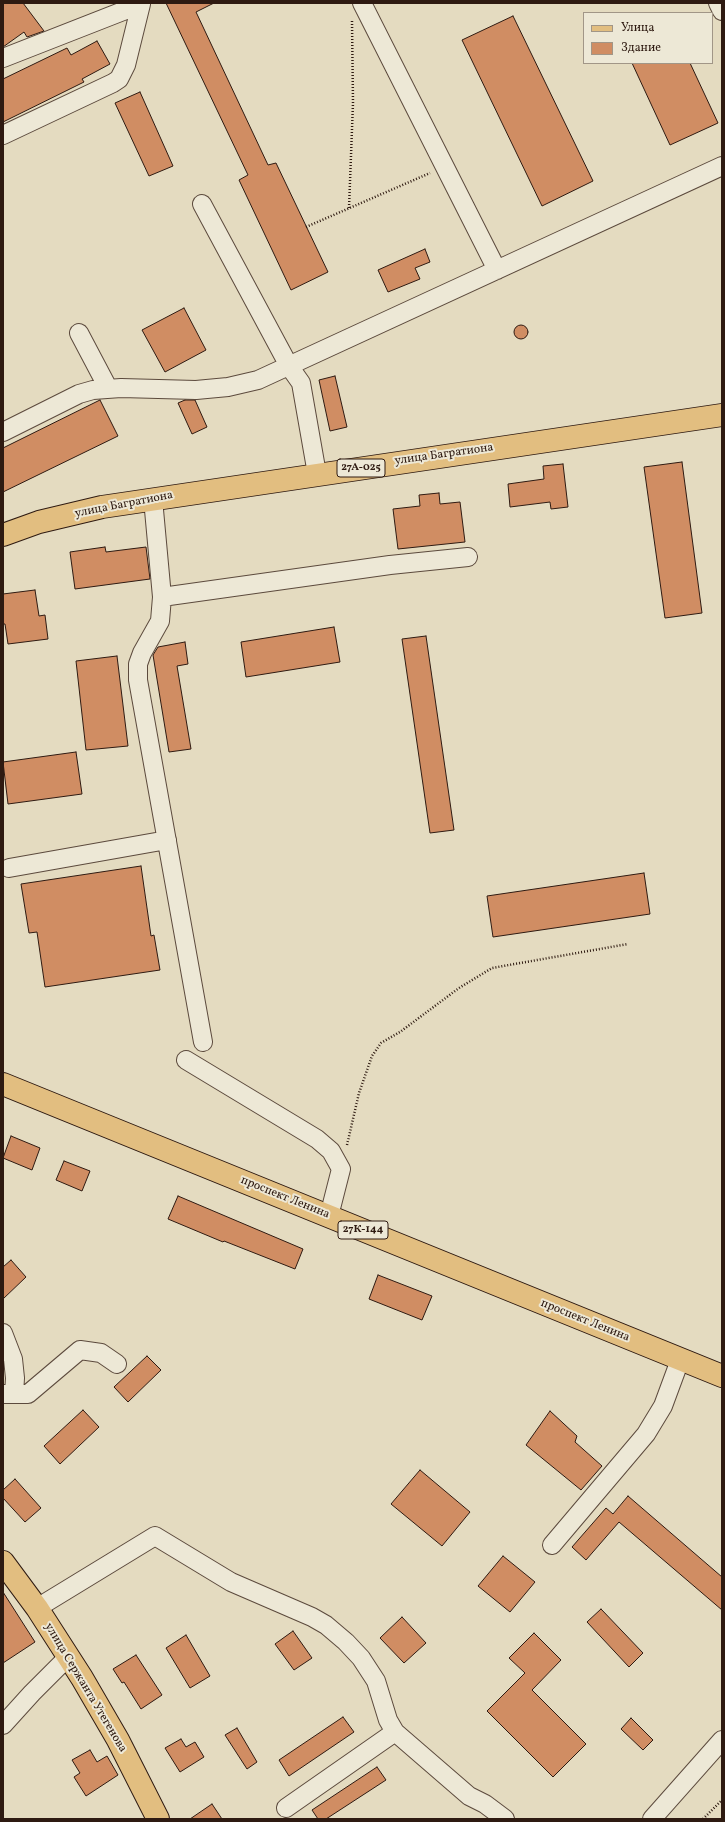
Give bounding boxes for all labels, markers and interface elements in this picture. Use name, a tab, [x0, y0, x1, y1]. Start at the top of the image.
legend	[583, 12, 713, 64]
text: Улица	[621, 20, 654, 36]
text: Здание	[621, 40, 661, 56]
street label: улица Багратиона	[394, 441, 494, 469]
road number: 27А-025	[337, 459, 385, 477]
street label: улица Багратиона	[74, 488, 174, 522]
street label: проспект Ленина	[238, 1174, 332, 1222]
road number: 27К-144	[338, 1221, 388, 1239]
street label: проспект Ленина	[538, 1297, 632, 1345]
street label: улица Сержанта Утегенова	[41, 1621, 129, 1755]

